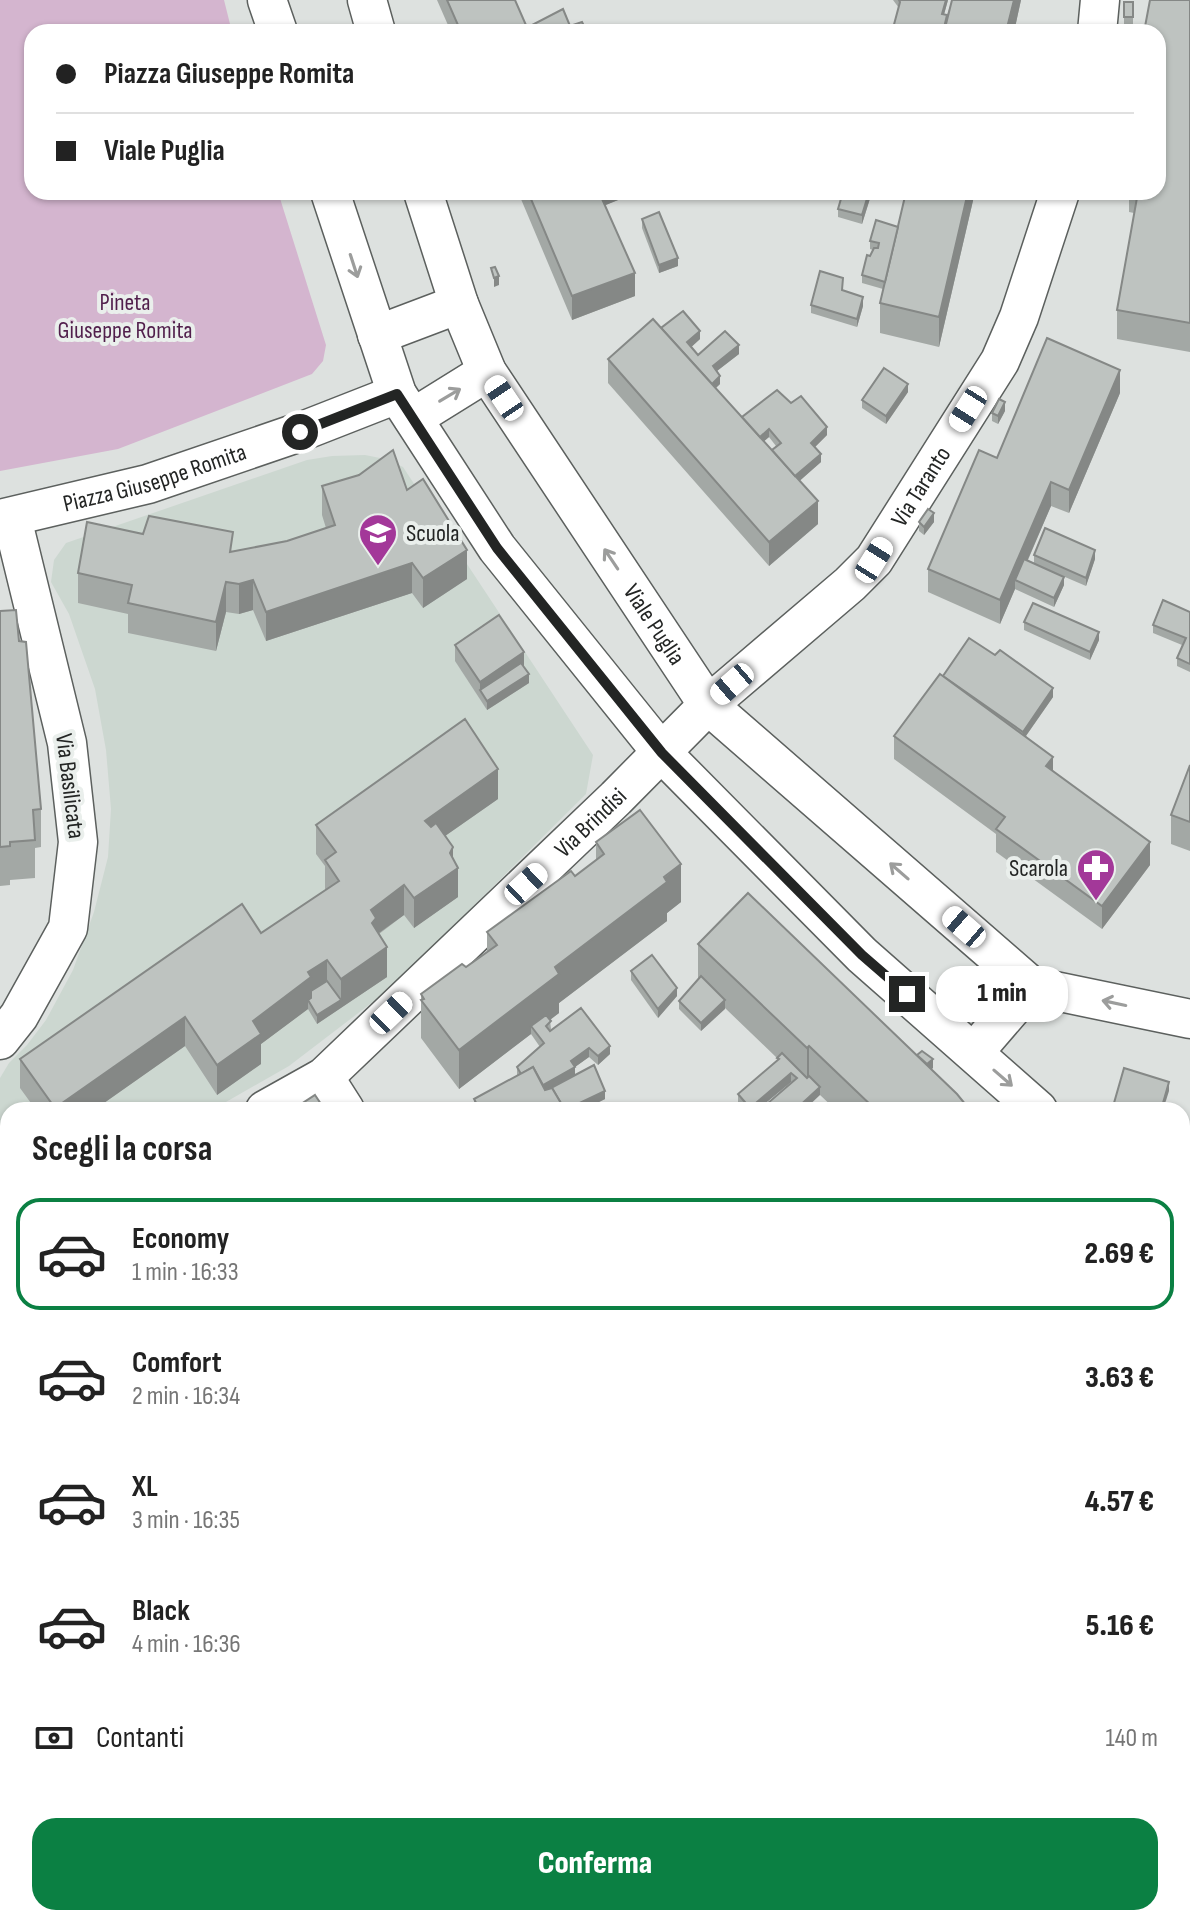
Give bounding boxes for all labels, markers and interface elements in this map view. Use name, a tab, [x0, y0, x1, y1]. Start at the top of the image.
text: Piazza Giuseppe Romita	[104, 56, 354, 92]
text: Viale Puglia	[104, 133, 225, 169]
one-way arrow	[348, 253, 363, 278]
park label: Pineta Giuseppe Romita	[57, 288, 193, 345]
car	[481, 371, 527, 425]
car	[945, 382, 991, 436]
one-way arrow	[438, 387, 461, 403]
route start	[282, 414, 318, 450]
street label: Piazza Giuseppe Romita	[60, 437, 250, 518]
street label: Via Taranto	[885, 441, 957, 532]
school or university icon: Scuola	[357, 512, 399, 567]
place label: Scuola	[406, 519, 460, 548]
car	[851, 533, 897, 587]
one-way arrow	[603, 548, 619, 570]
street label: Viale Puglia	[617, 578, 692, 670]
car	[706, 659, 758, 709]
street label: Via Basilicata	[49, 732, 91, 840]
street label: Via Brindisi	[548, 782, 632, 863]
pharmacy icon: Scarola	[1075, 847, 1117, 902]
place label: Scarola	[1009, 854, 1068, 883]
car	[500, 859, 552, 909]
one-way arrow	[889, 862, 909, 880]
car	[938, 902, 990, 952]
callout: 1 min	[935, 966, 1067, 1022]
route end	[889, 976, 925, 1012]
text: 1 min	[977, 978, 1027, 1009]
car	[365, 988, 417, 1038]
one-way arrow	[1101, 995, 1127, 1010]
one-way arrow	[993, 1069, 1013, 1087]
text: Scegli la corsa	[32, 1128, 212, 1171]
icon: car	[36, 1218, 108, 1290]
text: Economy	[132, 1221, 229, 1257]
text: 2.69 €	[1084, 1236, 1154, 1272]
text: 1 min · 16:33	[132, 1257, 239, 1288]
icon: car	[36, 1342, 108, 1414]
text: Comfort	[132, 1345, 222, 1381]
text: 3.63 €	[1085, 1360, 1154, 1396]
text: 2 min · 16:34	[132, 1381, 240, 1412]
icon: car	[36, 1466, 108, 1538]
text: XL	[132, 1469, 158, 1505]
text: 4.57 €	[1085, 1484, 1154, 1520]
text: 3 min · 16:35	[132, 1505, 240, 1536]
icon: car	[36, 1590, 108, 1662]
text: Black	[132, 1593, 190, 1629]
text: 5.16 €	[1086, 1608, 1154, 1644]
text: 4 min · 16:36	[132, 1629, 241, 1660]
icon: cash	[32, 1716, 76, 1760]
text: Contanti	[96, 1720, 184, 1756]
text: 140 m	[1106, 1723, 1158, 1754]
button: Conferma	[32, 1818, 1158, 1910]

